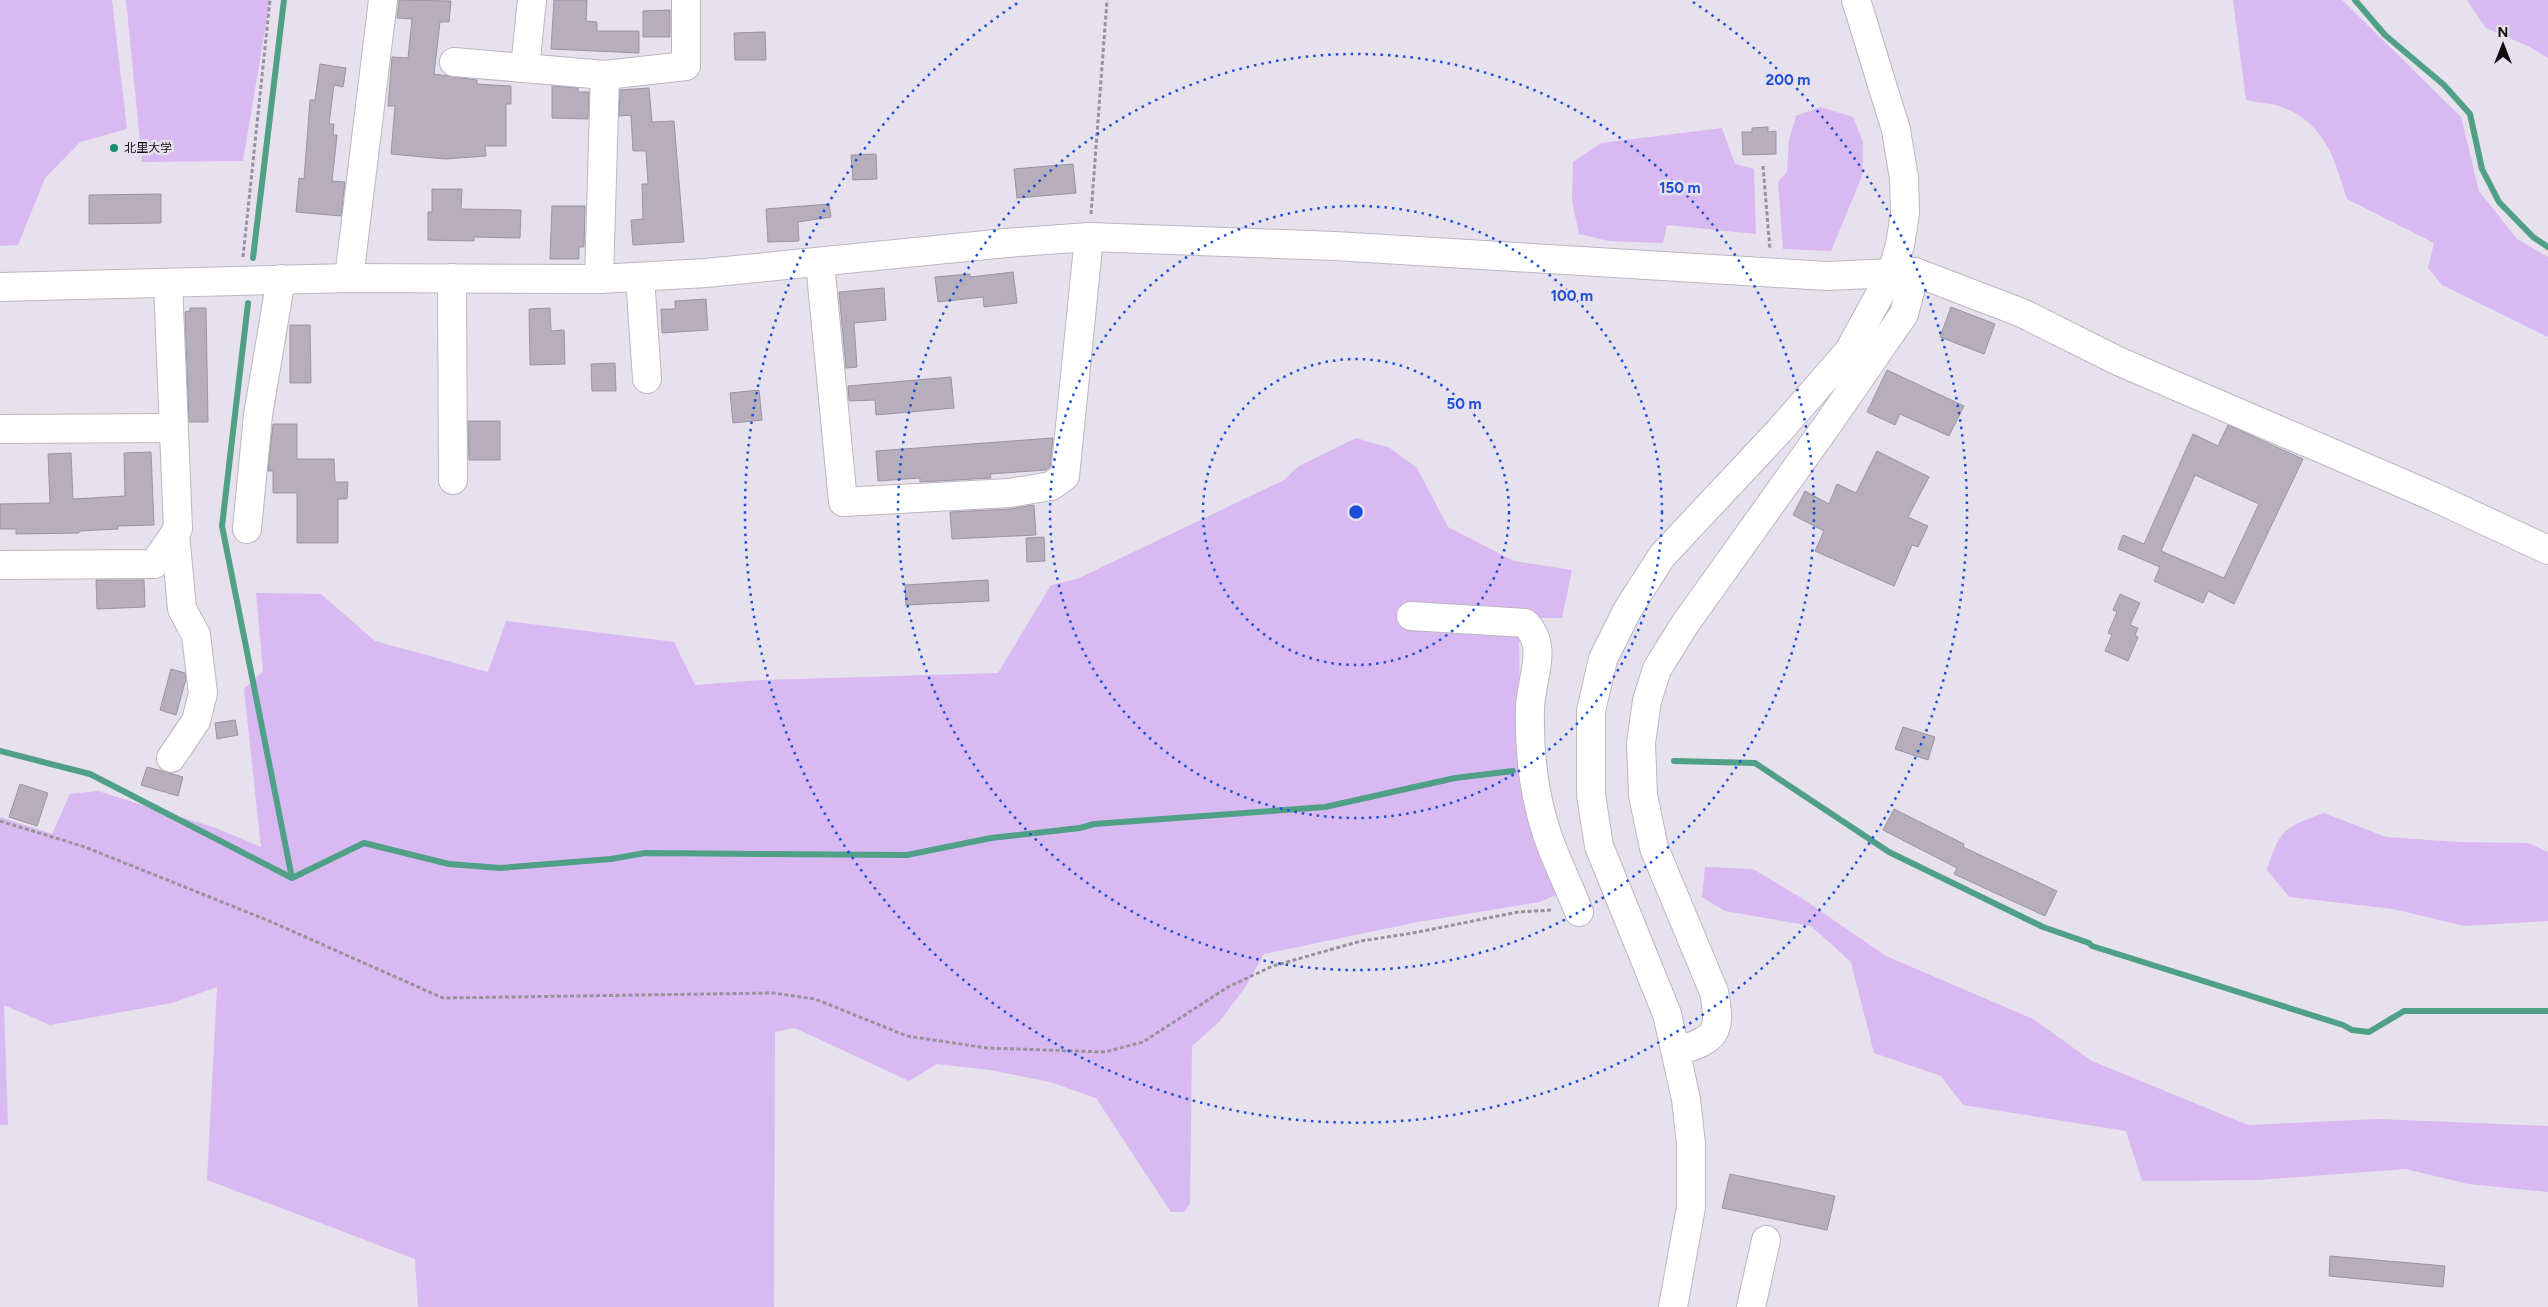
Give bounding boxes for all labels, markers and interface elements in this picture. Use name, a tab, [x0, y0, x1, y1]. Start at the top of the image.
north arrow	[2478, 20, 2528, 70]
text: N	[2498, 24, 2508, 41]
text: 200 m	[1766, 71, 1810, 89]
place label: 北里大学	[124, 141, 172, 155]
marker: 北里大学	[108, 142, 120, 154]
text: 150 m	[1659, 179, 1701, 197]
text: 100 m	[1551, 287, 1593, 305]
text: 50 m	[1446, 395, 1482, 413]
centre of rings	[1347, 503, 1365, 521]

